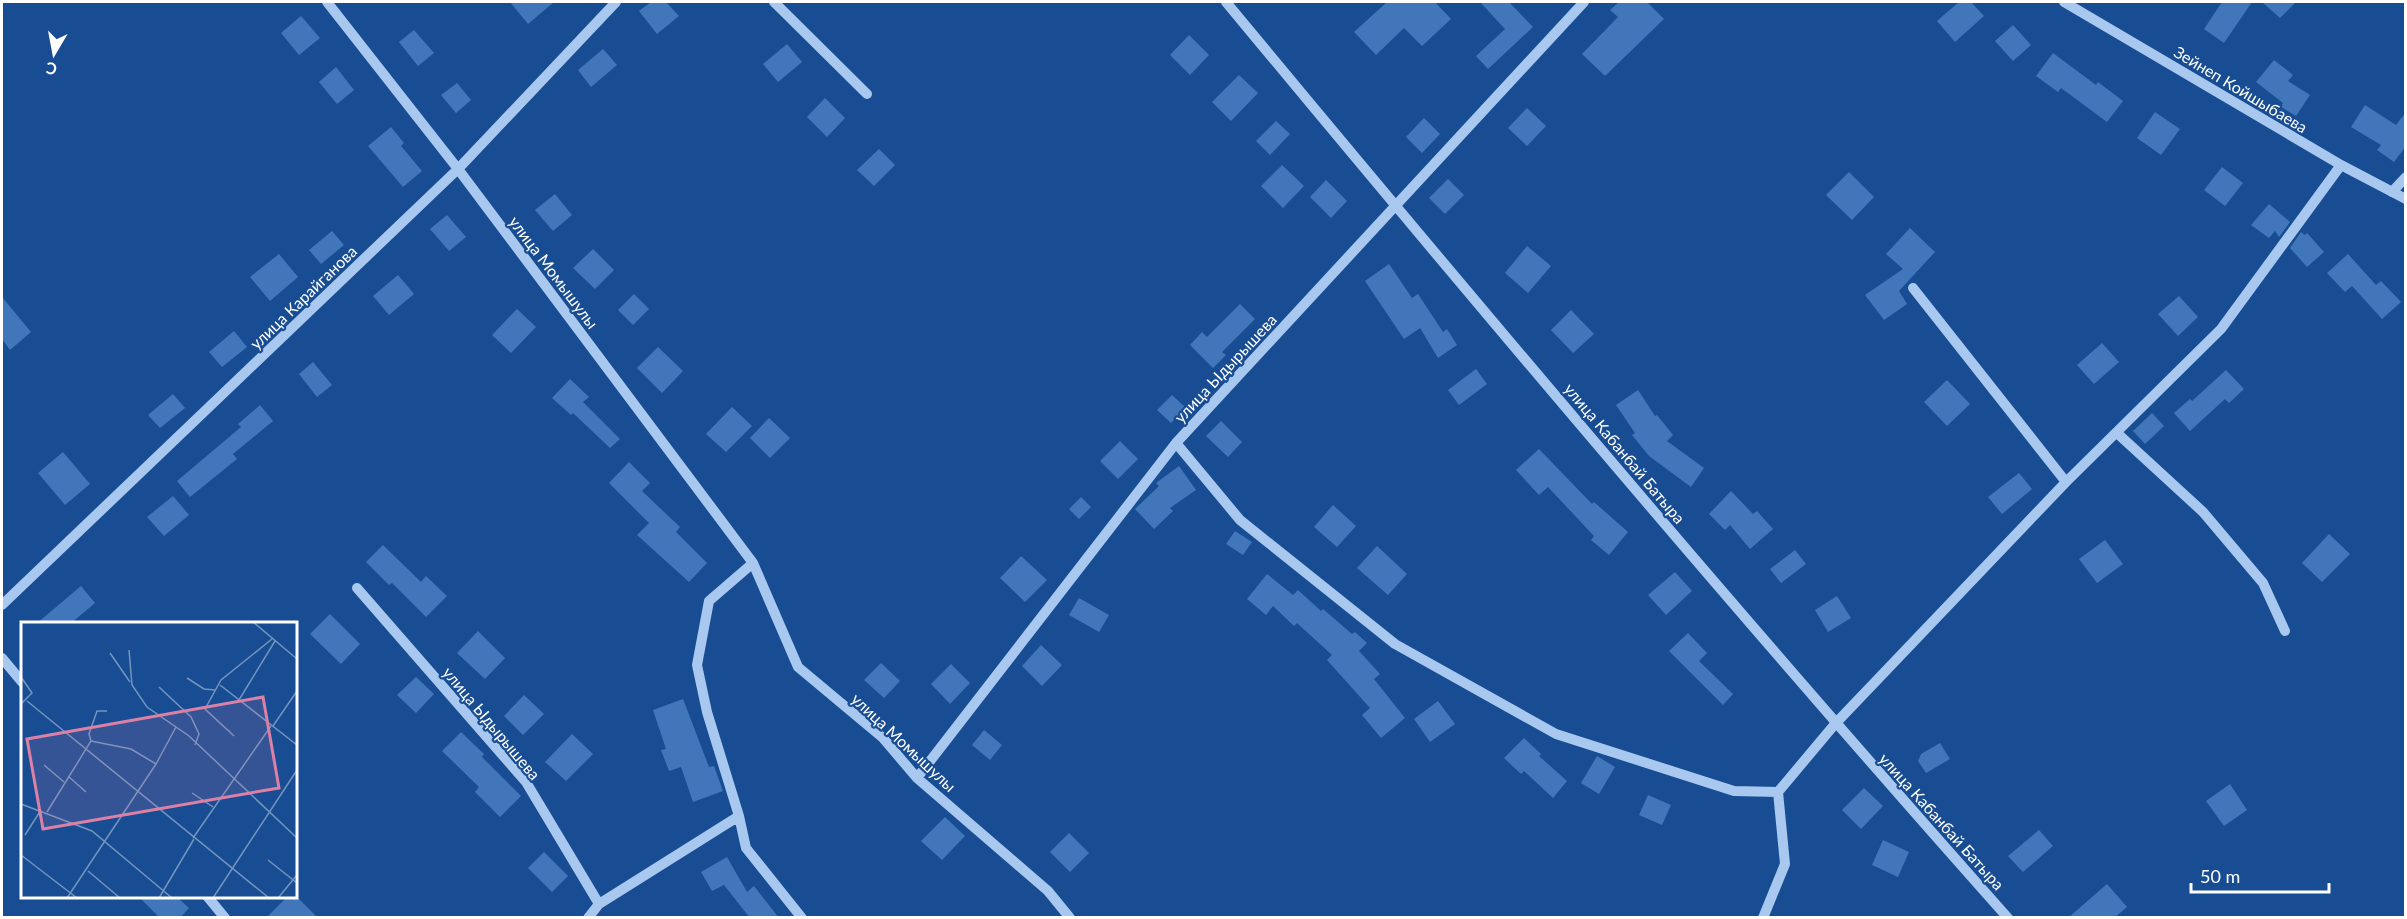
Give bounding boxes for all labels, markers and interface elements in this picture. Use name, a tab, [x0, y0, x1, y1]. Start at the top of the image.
north arrow	[24, 24, 84, 84]
street label: Зейнеп Койшыбаева	[2171, 42, 2311, 136]
text: С	[44, 59, 58, 80]
street label: улица Момышулы	[506, 212, 602, 332]
street label: улица Карайганова	[246, 241, 360, 353]
street label: улица Ыдырышева	[1170, 310, 1280, 426]
street label: улица Кабанбай Батыра	[1561, 379, 1689, 527]
inset map	[21, 622, 297, 898]
street label: улица Ыдырышева	[439, 663, 545, 783]
street label: улица Момышулы	[848, 689, 960, 795]
street label: улица Кабанбай Батыра	[1876, 749, 2008, 893]
scale bar	[2191, 856, 2329, 894]
text: 50 m	[2200, 865, 2240, 887]

